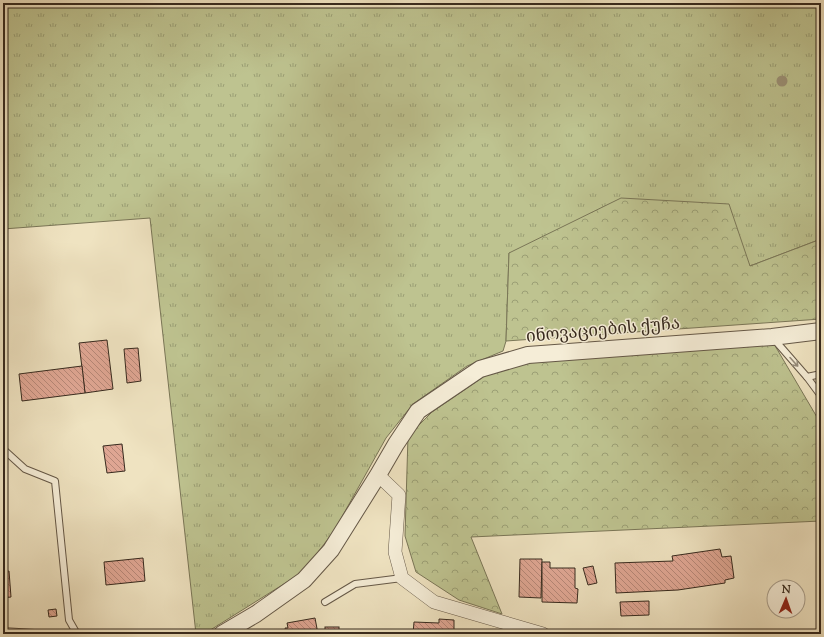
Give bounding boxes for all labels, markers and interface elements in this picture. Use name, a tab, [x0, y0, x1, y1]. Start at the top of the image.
street label: ინოვაციების ქუჩა	[525, 312, 681, 350]
one-way arrow	[789, 357, 798, 367]
north arrow	[766, 579, 806, 619]
text: N	[781, 582, 791, 598]

